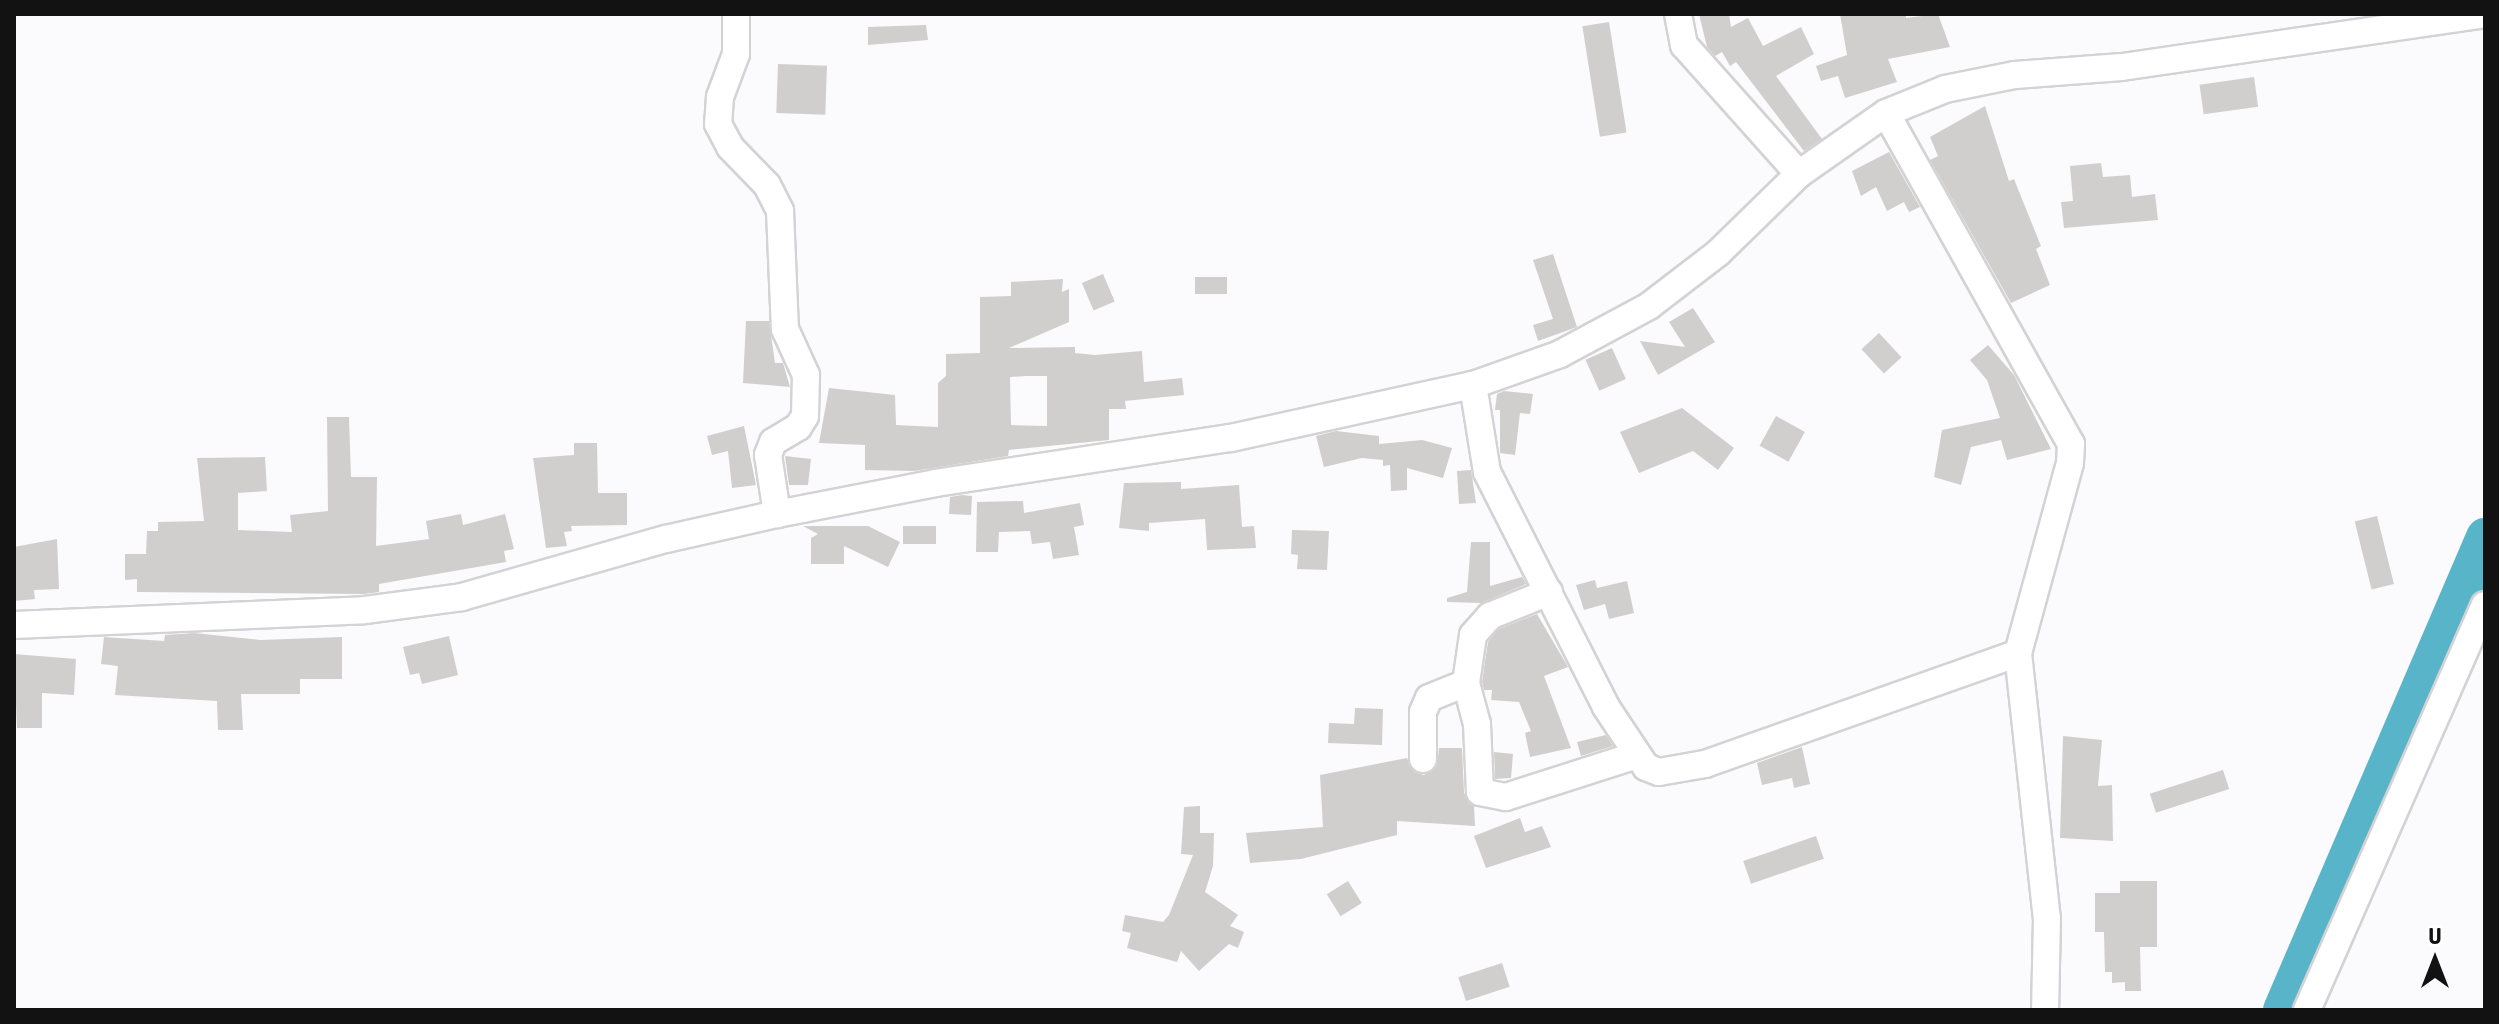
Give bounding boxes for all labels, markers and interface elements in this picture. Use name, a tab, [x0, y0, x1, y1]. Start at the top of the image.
north arrow	[2395, 920, 2475, 1000]
text: U	[2429, 923, 2441, 949]

